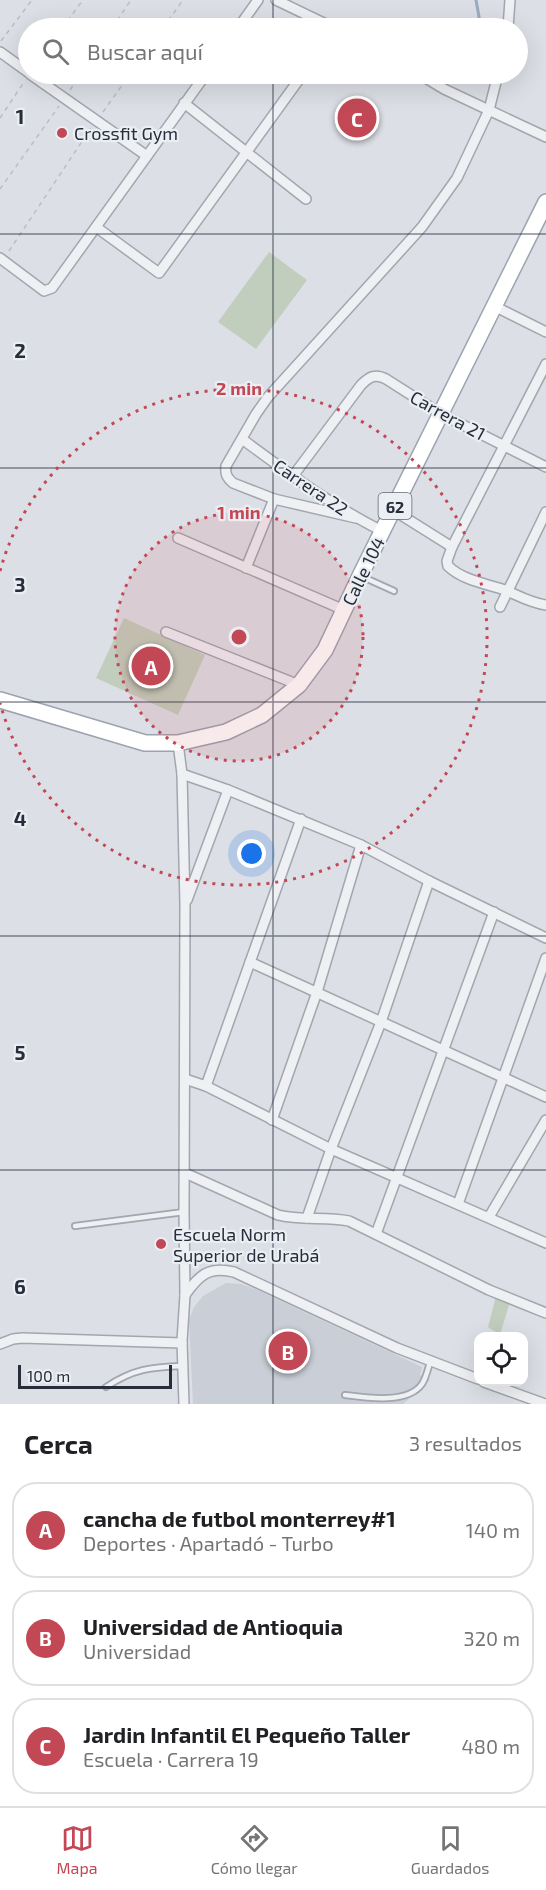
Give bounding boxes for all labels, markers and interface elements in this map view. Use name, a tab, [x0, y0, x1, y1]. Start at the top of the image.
search box	[18, 18, 528, 84]
icon: search	[39, 35, 72, 68]
text: Buscar aquí	[87, 38, 203, 64]
pin: C	[338, 96, 376, 140]
text: 1	[16, 104, 24, 128]
place label: Crossfit Gym	[74, 122, 178, 144]
marker: Crossfit Gym	[55, 126, 69, 140]
text: 2	[14, 338, 26, 362]
text: 2 min	[216, 377, 262, 399]
street label: Carrera 21	[407, 385, 489, 445]
street label: Carrera 22	[269, 454, 353, 520]
road number: 62	[378, 493, 412, 519]
text: 1 min	[217, 501, 261, 523]
street label: Calle 104	[337, 533, 389, 609]
text: 3	[14, 572, 26, 596]
centre of rings	[229, 627, 249, 647]
pin: A	[132, 644, 170, 688]
text: 4	[14, 806, 27, 830]
your location	[237, 839, 266, 868]
text: 5	[14, 1040, 26, 1064]
place label: Escuela Norm Superior de Urabá	[173, 1223, 319, 1266]
marker: Escuela Norm Superior de Urabá	[154, 1237, 168, 1251]
text: 6	[14, 1274, 26, 1298]
pin: B	[268, 1328, 308, 1374]
map controls	[474, 1332, 528, 1386]
button: locate	[474, 1332, 528, 1386]
scale bar	[18, 1362, 172, 1390]
text: 100 m	[27, 1366, 70, 1385]
text: Cerca	[24, 1428, 93, 1459]
text: 3 resultados	[409, 1431, 522, 1455]
text: cancha de futbol monterrey#1	[83, 1505, 396, 1531]
text: A	[39, 1518, 52, 1542]
text: 140 m	[466, 1518, 520, 1542]
text: Deportes · Apartadó - Turbo	[83, 1531, 334, 1555]
text: Universidad de Antioquia	[83, 1613, 343, 1639]
text: B	[39, 1626, 52, 1650]
text: 320 m	[464, 1626, 520, 1650]
text: Universidad	[83, 1639, 191, 1663]
text: Jardin Infantil El Pequeño Taller	[83, 1721, 410, 1747]
text: C	[40, 1734, 51, 1758]
text: 480 m	[462, 1734, 520, 1758]
text: Escuela · Carrera 19	[83, 1747, 259, 1771]
tab: Mapa	[57, 1822, 97, 1877]
tab: Cómo llegar	[211, 1822, 298, 1877]
tab: Guardados	[411, 1822, 489, 1877]

